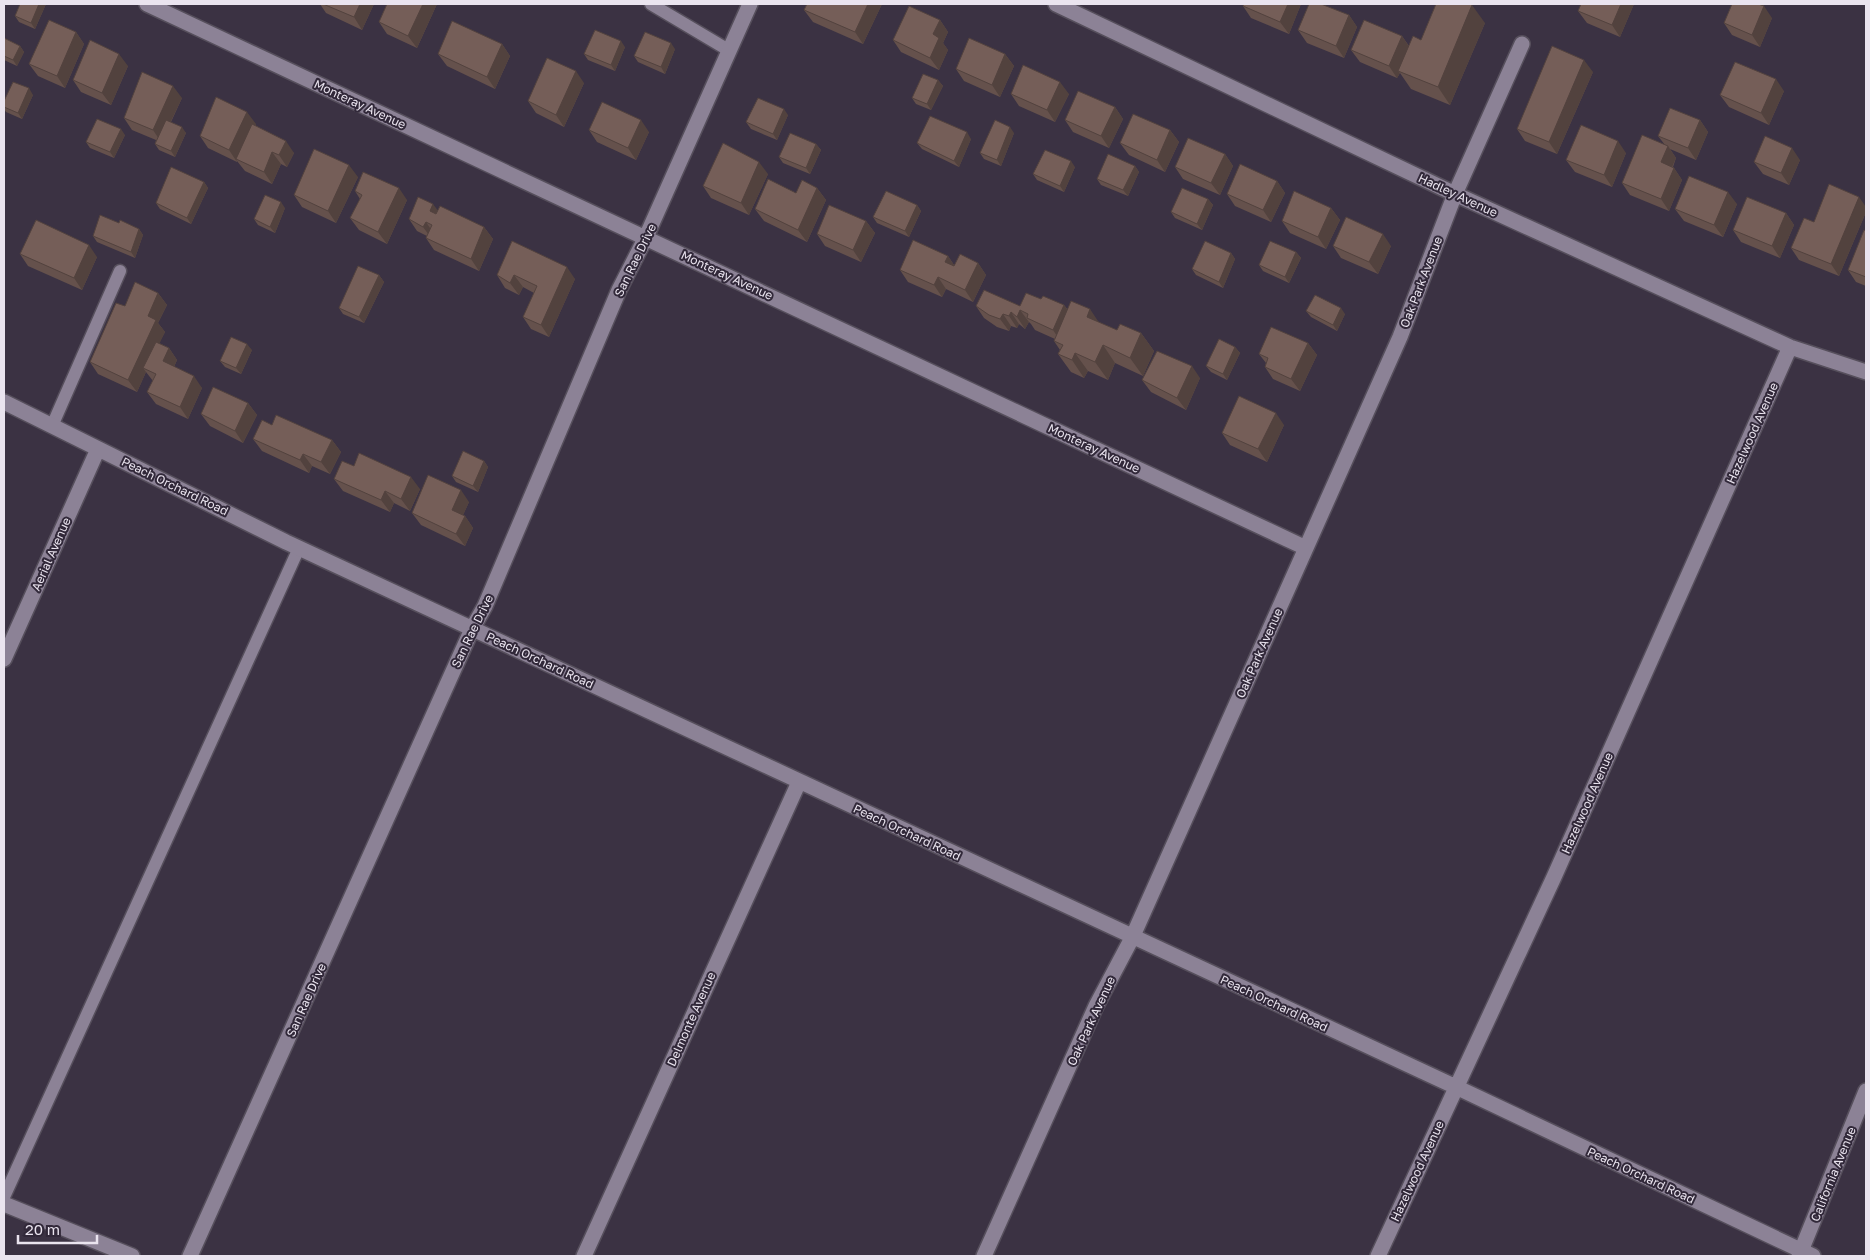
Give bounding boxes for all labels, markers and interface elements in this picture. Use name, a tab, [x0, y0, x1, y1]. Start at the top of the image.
street label: Monteray Avenue	[312, 76, 408, 132]
street label: Hadley Avenue	[1416, 170, 1500, 220]
street label: San Rae Drive	[611, 221, 659, 299]
street label: Oak Park Avenue	[1397, 234, 1445, 330]
street label: Monteray Avenue	[679, 247, 775, 303]
street label: Hazelwood Avenue	[1723, 380, 1781, 486]
street label: Monteray Avenue	[1046, 420, 1142, 476]
street label: Peach Orchard Road	[119, 454, 231, 518]
street label: Aerial Avenue	[28, 515, 74, 593]
street label: San Rae Drive	[448, 592, 496, 670]
street label: Oak Park Avenue	[1232, 606, 1286, 700]
street label: Peach Orchard Road	[484, 629, 596, 691]
street label: Hazelwood Avenue	[1558, 750, 1616, 856]
street label: Peach Orchard Road	[851, 801, 963, 863]
street label: San Rae Drive	[283, 961, 329, 1039]
street label: Delmonte Avenue	[664, 970, 718, 1068]
street label: Peach Orchard Road	[1218, 972, 1330, 1034]
street label: Oak Park Avenue	[1064, 974, 1118, 1068]
street label: Hazelwood Avenue	[1387, 1118, 1447, 1224]
street label: California Avenue	[1807, 1124, 1859, 1224]
street label: Peach Orchard Road	[1585, 1144, 1697, 1206]
scale bar	[18, 1212, 96, 1244]
text: 20 m	[25, 1220, 60, 1238]

